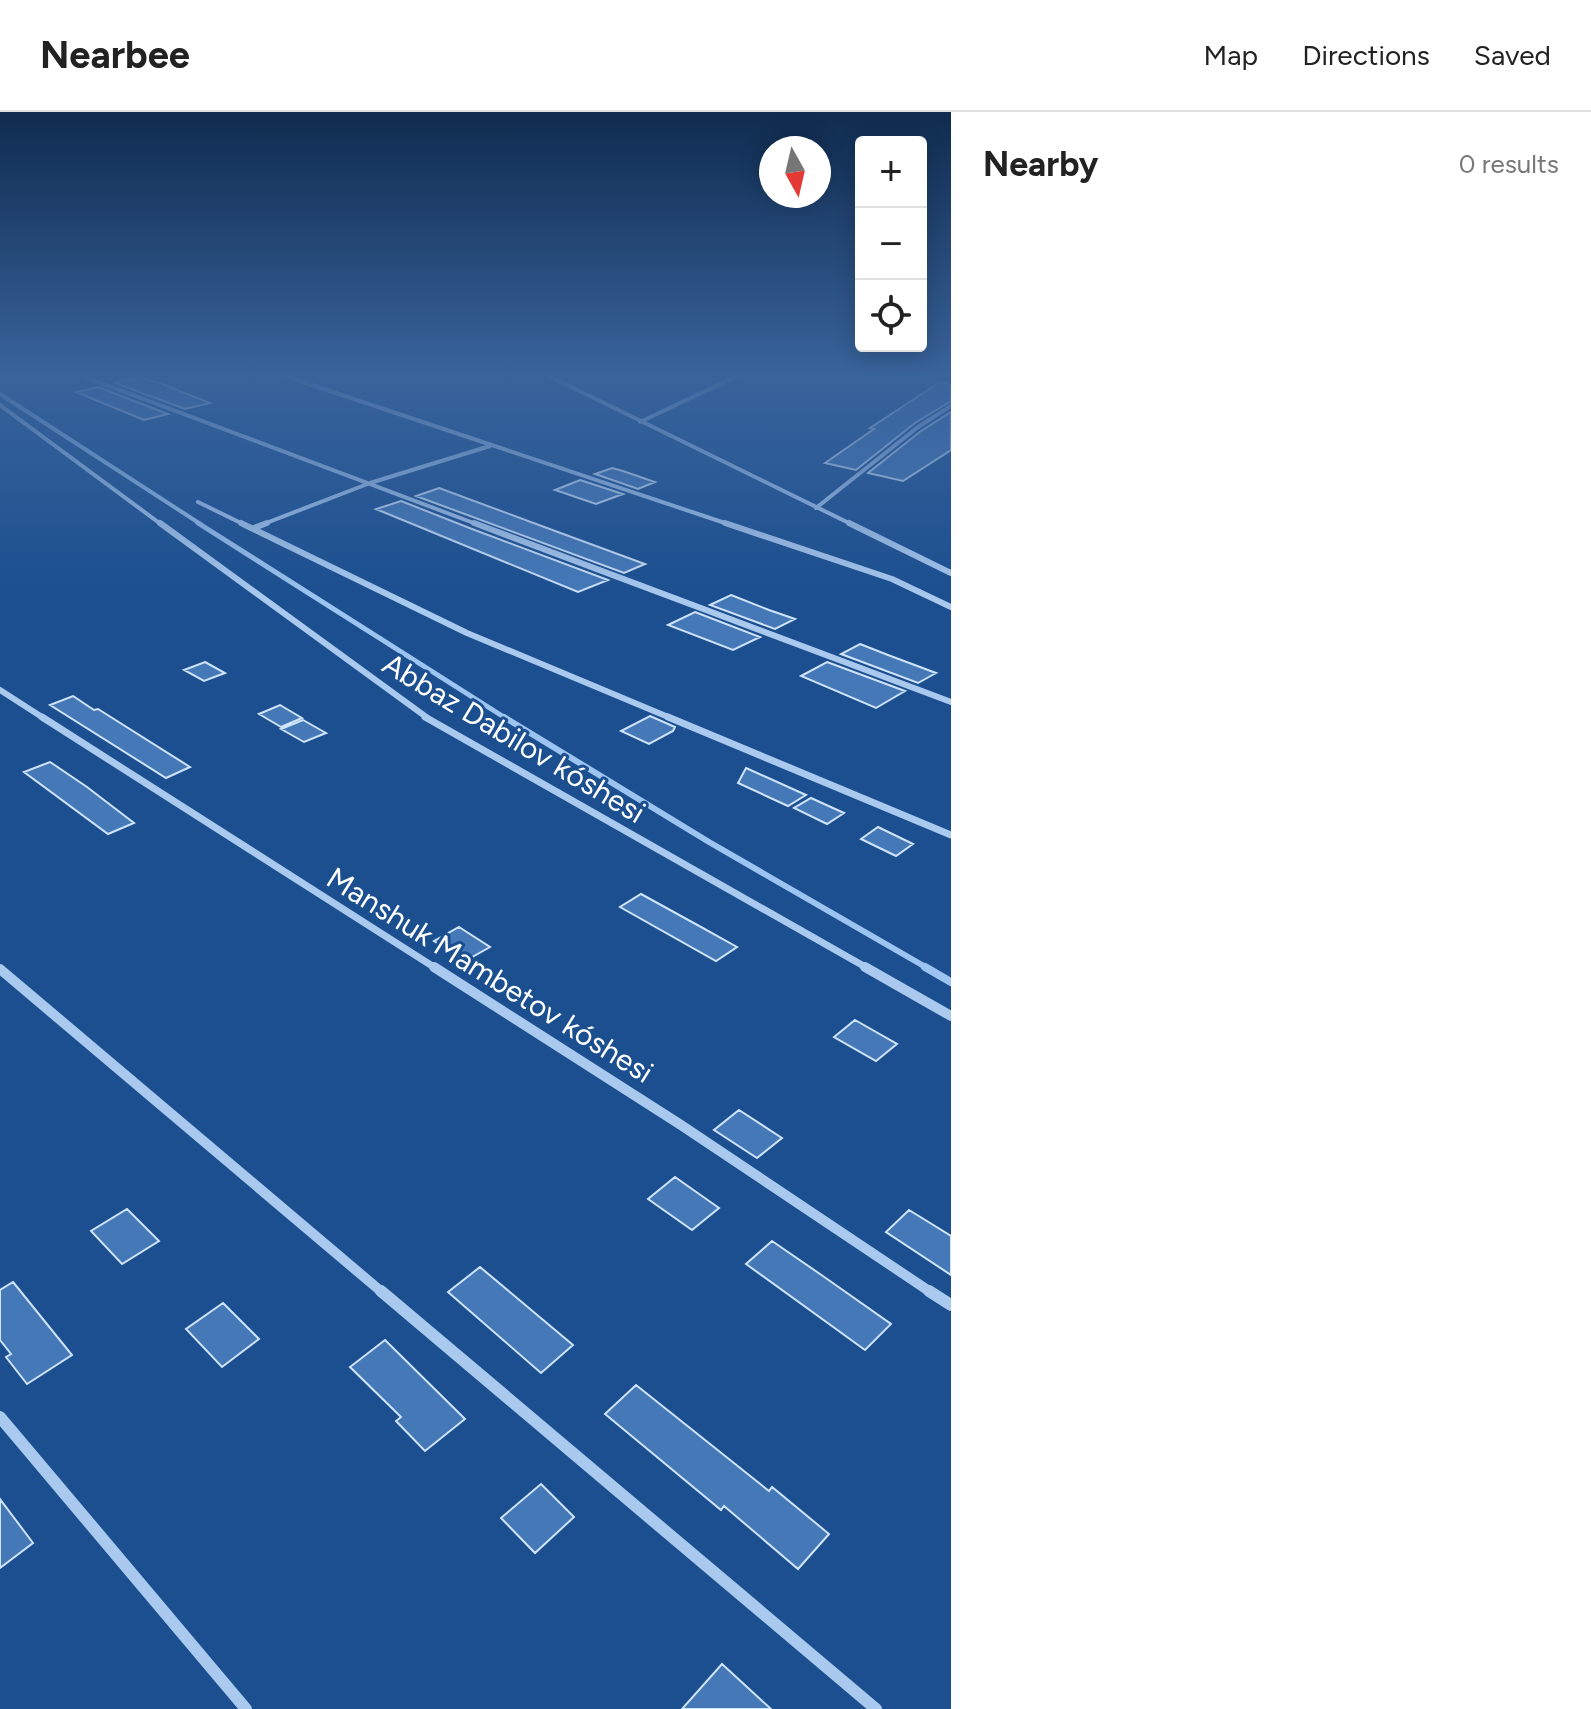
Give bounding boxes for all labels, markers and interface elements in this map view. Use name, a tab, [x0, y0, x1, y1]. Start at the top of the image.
text: Nearbee	[40, 32, 190, 78]
text: Map	[1204, 38, 1258, 72]
text: Directions	[1302, 38, 1430, 72]
text: Saved	[1474, 38, 1551, 72]
north arrow	[759, 136, 831, 208]
map controls	[855, 136, 927, 352]
button: +	[855, 136, 927, 208]
text: Nearby	[983, 144, 1098, 185]
text: 0 results	[1459, 148, 1559, 180]
button: −	[855, 208, 927, 280]
button: locate	[855, 280, 927, 352]
street label: Abbaz Dabilov kóshesi	[376, 645, 652, 831]
street label: Manshuk Mambetov kóshesi	[320, 859, 660, 1091]

